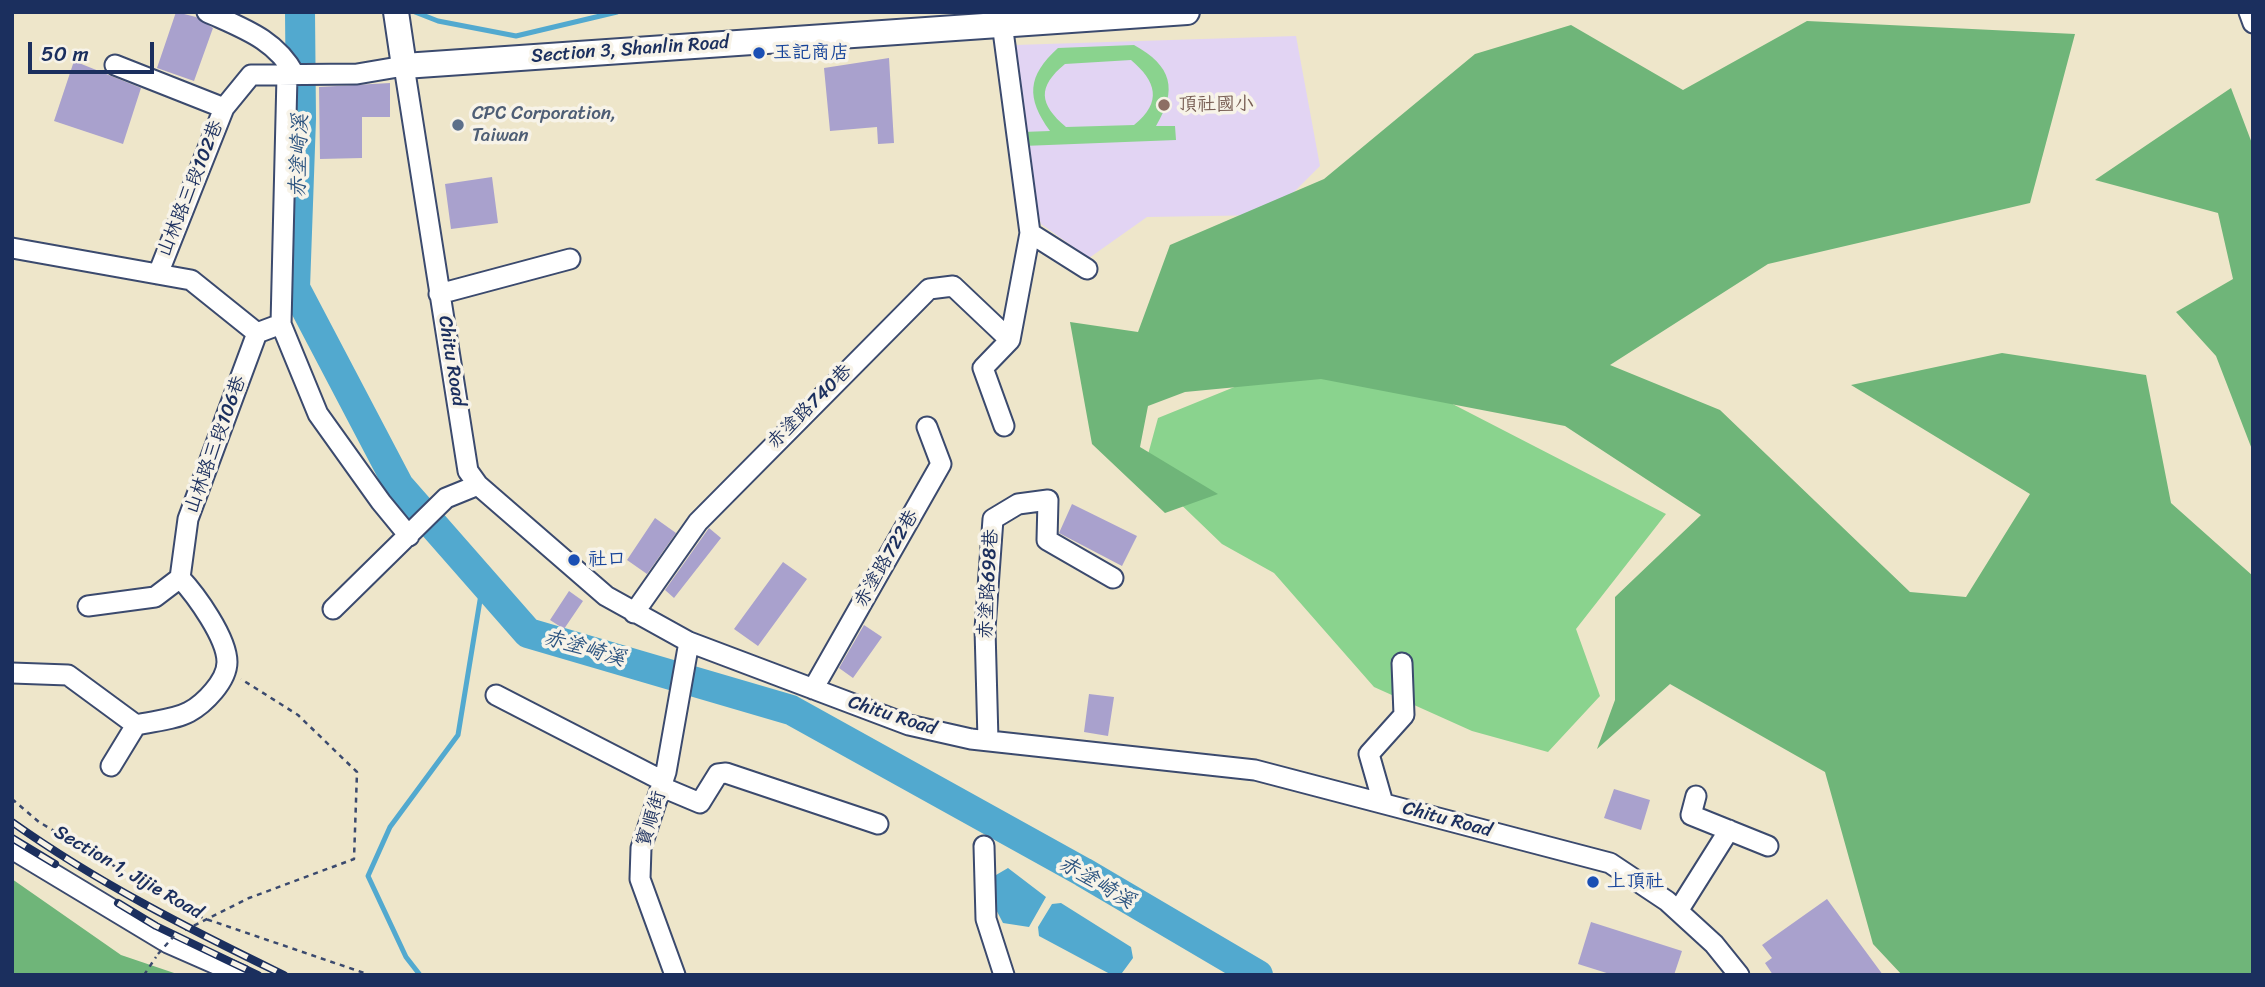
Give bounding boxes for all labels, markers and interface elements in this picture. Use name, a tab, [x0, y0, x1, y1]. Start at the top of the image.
scale bar	[32, 28, 158, 72]
street label: Section 3, Shanlin Road	[530, 32, 730, 68]
text: 50 m	[41, 35, 89, 73]
place label: 玉記商店	[773, 42, 849, 64]
marker: 玉記商店	[751, 45, 767, 61]
place label: 頂社國小	[1178, 94, 1254, 116]
marker: 頂社國小	[1156, 97, 1172, 113]
place label: CPC Corporation, Taiwan	[472, 103, 616, 147]
water label: 赤塗崎溪	[286, 114, 314, 198]
street label: 山林路三段102巷	[153, 117, 229, 261]
marker: CPC Corporation, Taiwan	[450, 117, 466, 133]
street label: Chitu Road	[433, 314, 469, 408]
street label: 赤塗路740巷	[763, 360, 857, 454]
street label: 山林路三段106巷	[180, 373, 252, 517]
street label: 赤塗路722巷	[850, 506, 924, 612]
street label: 赤塗路698巷	[975, 529, 1003, 639]
place label: 社口	[588, 549, 626, 571]
marker: 社口	[566, 552, 582, 568]
water label: 赤塗崎溪	[540, 625, 628, 673]
street label: Chitu Road	[845, 691, 939, 741]
street label: 寶順街	[633, 788, 671, 850]
street label: Chitu Road	[1400, 797, 1494, 843]
street label: Section 1, Jijie Road	[50, 821, 206, 925]
water label: 赤塗崎溪	[1053, 851, 1139, 915]
place label: 上頂社	[1607, 871, 1664, 893]
marker: 上頂社	[1585, 874, 1601, 890]

